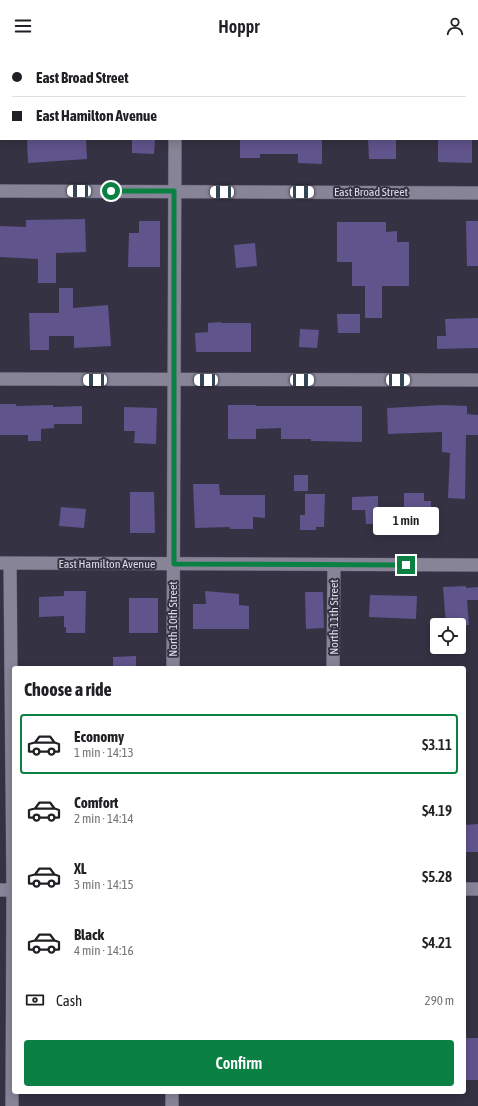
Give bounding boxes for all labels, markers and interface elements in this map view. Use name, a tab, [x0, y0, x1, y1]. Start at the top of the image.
icon: menu	[12, 15, 34, 37]
icon: person	[444, 15, 466, 37]
text: Hoppr	[218, 16, 260, 37]
text: East Broad Street	[36, 69, 129, 86]
text: East Hamilton Avenue	[36, 107, 157, 124]
route start	[102, 182, 120, 200]
car	[67, 185, 91, 197]
street label: East Broad Street	[334, 185, 409, 199]
car	[210, 186, 234, 198]
car	[290, 186, 314, 198]
car	[83, 374, 107, 386]
car	[194, 374, 218, 386]
car	[290, 374, 314, 386]
car	[386, 374, 410, 386]
callout: 1 min	[373, 507, 439, 535]
text: 1 min	[393, 513, 419, 528]
route end	[397, 556, 415, 574]
street label: East Hamilton Avenue	[59, 557, 155, 571]
street label: North 11th Street	[327, 579, 341, 655]
street label: North 10th Street	[166, 581, 180, 657]
map controls	[430, 618, 466, 654]
button: locate	[430, 618, 466, 654]
text: Choose a ride	[24, 679, 112, 700]
icon: car	[26, 726, 62, 762]
text: Economy	[74, 728, 124, 745]
text: $3.11	[422, 736, 452, 753]
text: 1 min · 14:13	[74, 745, 134, 760]
icon: car	[26, 792, 62, 828]
text: Comfort	[74, 794, 118, 811]
text: $4.19	[422, 802, 452, 819]
text: 2 min · 14:14	[74, 811, 134, 826]
icon: car	[26, 858, 62, 894]
text: XL	[74, 860, 87, 877]
text: $5.28	[422, 868, 452, 885]
text: 3 min · 14:15	[74, 877, 134, 892]
icon: car	[26, 924, 62, 960]
text: Black	[74, 926, 104, 943]
text: $4.21	[422, 934, 452, 951]
text: 4 min · 14:16	[74, 943, 134, 958]
icon: cash	[24, 989, 46, 1011]
text: Cash	[56, 992, 82, 1009]
text: 290 m	[425, 993, 454, 1008]
button: Confirm	[24, 1040, 454, 1086]

